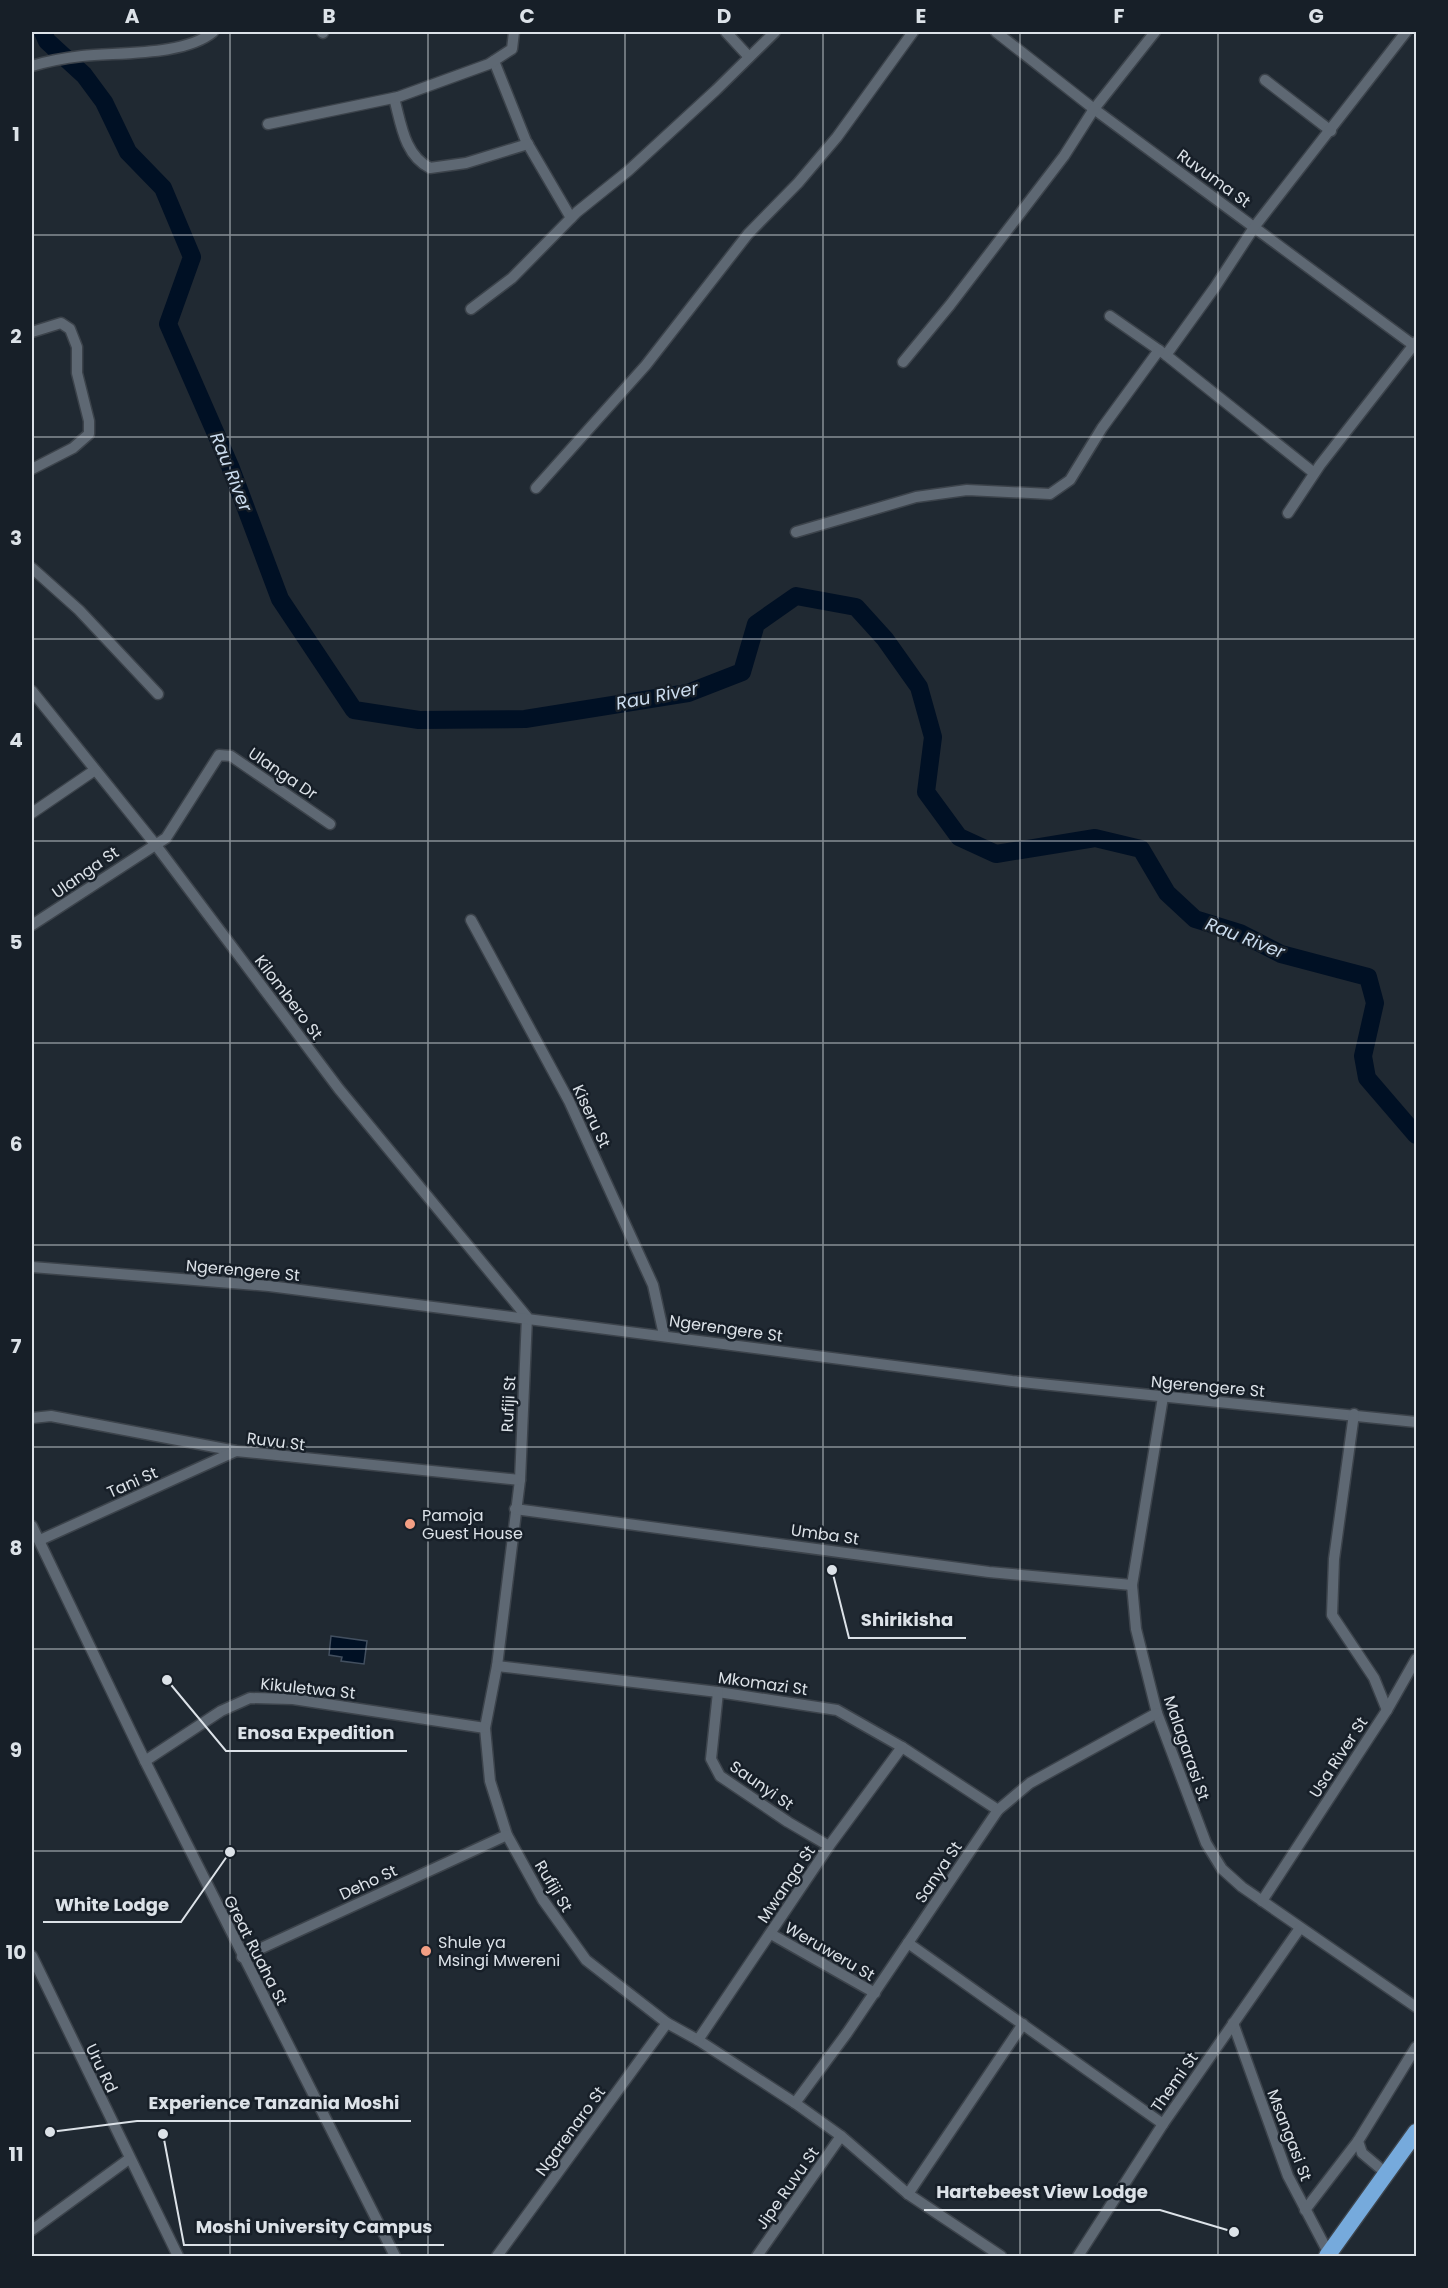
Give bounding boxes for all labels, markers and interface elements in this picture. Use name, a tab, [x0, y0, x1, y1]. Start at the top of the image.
text: A	[125, 2, 140, 30]
text: B	[322, 2, 336, 30]
text: C	[519, 2, 535, 30]
text: D	[717, 2, 731, 30]
text: E	[916, 2, 926, 30]
text: F	[1114, 2, 1125, 30]
text: G	[1308, 2, 1324, 30]
text: 1	[12, 120, 20, 148]
street label: Ruvuma St	[1172, 144, 1255, 213]
text: 2	[10, 322, 22, 350]
water label: Rau River	[204, 428, 259, 516]
text: 3	[10, 524, 22, 552]
water label: Rau River	[614, 675, 701, 716]
text: 4	[9, 726, 23, 754]
street label: Ulanga Dr	[244, 742, 322, 805]
street label: Ulanga St	[47, 841, 124, 904]
water label: Rau River	[1202, 911, 1290, 965]
text: 5	[10, 928, 23, 956]
street label: Kilombero St	[249, 950, 328, 1045]
street label: Kiseru St	[567, 1081, 616, 1152]
text: 6	[10, 1130, 22, 1158]
street label: Ngerengere St	[185, 1254, 301, 1287]
street label: Ngerengere St	[668, 1309, 784, 1348]
text: 7	[11, 1332, 22, 1360]
street label: Ngerengere St	[1150, 1370, 1266, 1403]
street label: Rufiji St	[496, 1375, 521, 1433]
street label: Ruvu St	[245, 1427, 307, 1457]
street label: Tani St	[103, 1461, 161, 1504]
place label: Pamoja Guest House	[422, 1504, 523, 1545]
marker: Pamoja Guest House	[403, 1517, 417, 1531]
street label: Umba St	[789, 1518, 861, 1551]
text: 8	[10, 1534, 22, 1562]
callout: Shirikisha	[849, 1602, 966, 1638]
text: Shirikisha	[861, 1607, 953, 1632]
street label: Mkomazi St	[717, 1666, 809, 1701]
street label: Kikuletwa St	[259, 1672, 357, 1705]
street label: Malagarasi St	[1158, 1693, 1215, 1804]
street label: Usa River St	[1304, 1712, 1373, 1802]
callout: Enosa Expedition	[226, 1715, 407, 1751]
text: Enosa Expedition	[238, 1720, 394, 1745]
text: 9	[10, 1736, 22, 1764]
street label: Saunyi St	[725, 1755, 798, 1816]
street label: Sanya St	[909, 1837, 968, 1908]
street label: Mwanga St	[752, 1841, 821, 1928]
street label: Rufiji St	[529, 1856, 578, 1917]
street label: Deho St	[336, 1859, 401, 1906]
callout: White Lodge	[43, 1886, 181, 1922]
street label: Great Ruaha St	[218, 1891, 293, 2009]
text: White Lodge	[55, 1892, 169, 1917]
street label: Weruweru St	[780, 1916, 879, 1987]
place label: Shule ya Msingi Mwereni	[438, 1931, 560, 1972]
text: 10	[6, 1938, 26, 1966]
marker: Shule ya Msingi Mwereni	[419, 1944, 433, 1958]
street label: Uru Rd	[80, 2040, 123, 2097]
street label: Themi St	[1145, 2047, 1204, 2117]
street label: Ngarenaro St	[530, 2082, 611, 2181]
callout: Experience Tanzania Moshi	[137, 2085, 411, 2121]
street label: Msangasi St	[1261, 2086, 1318, 2185]
text: Experience Tanzania Moshi	[149, 2090, 399, 2115]
text: 11	[8, 2140, 24, 2168]
street label: Jipe Ruvu St	[750, 2142, 824, 2234]
callout: Hartebeest View Lodge	[924, 2174, 1160, 2210]
text: Hartebeest View Lodge	[936, 2179, 1148, 2204]
callout: Moshi University Campus	[184, 2209, 444, 2245]
text: Moshi University Campus	[196, 2214, 432, 2239]

